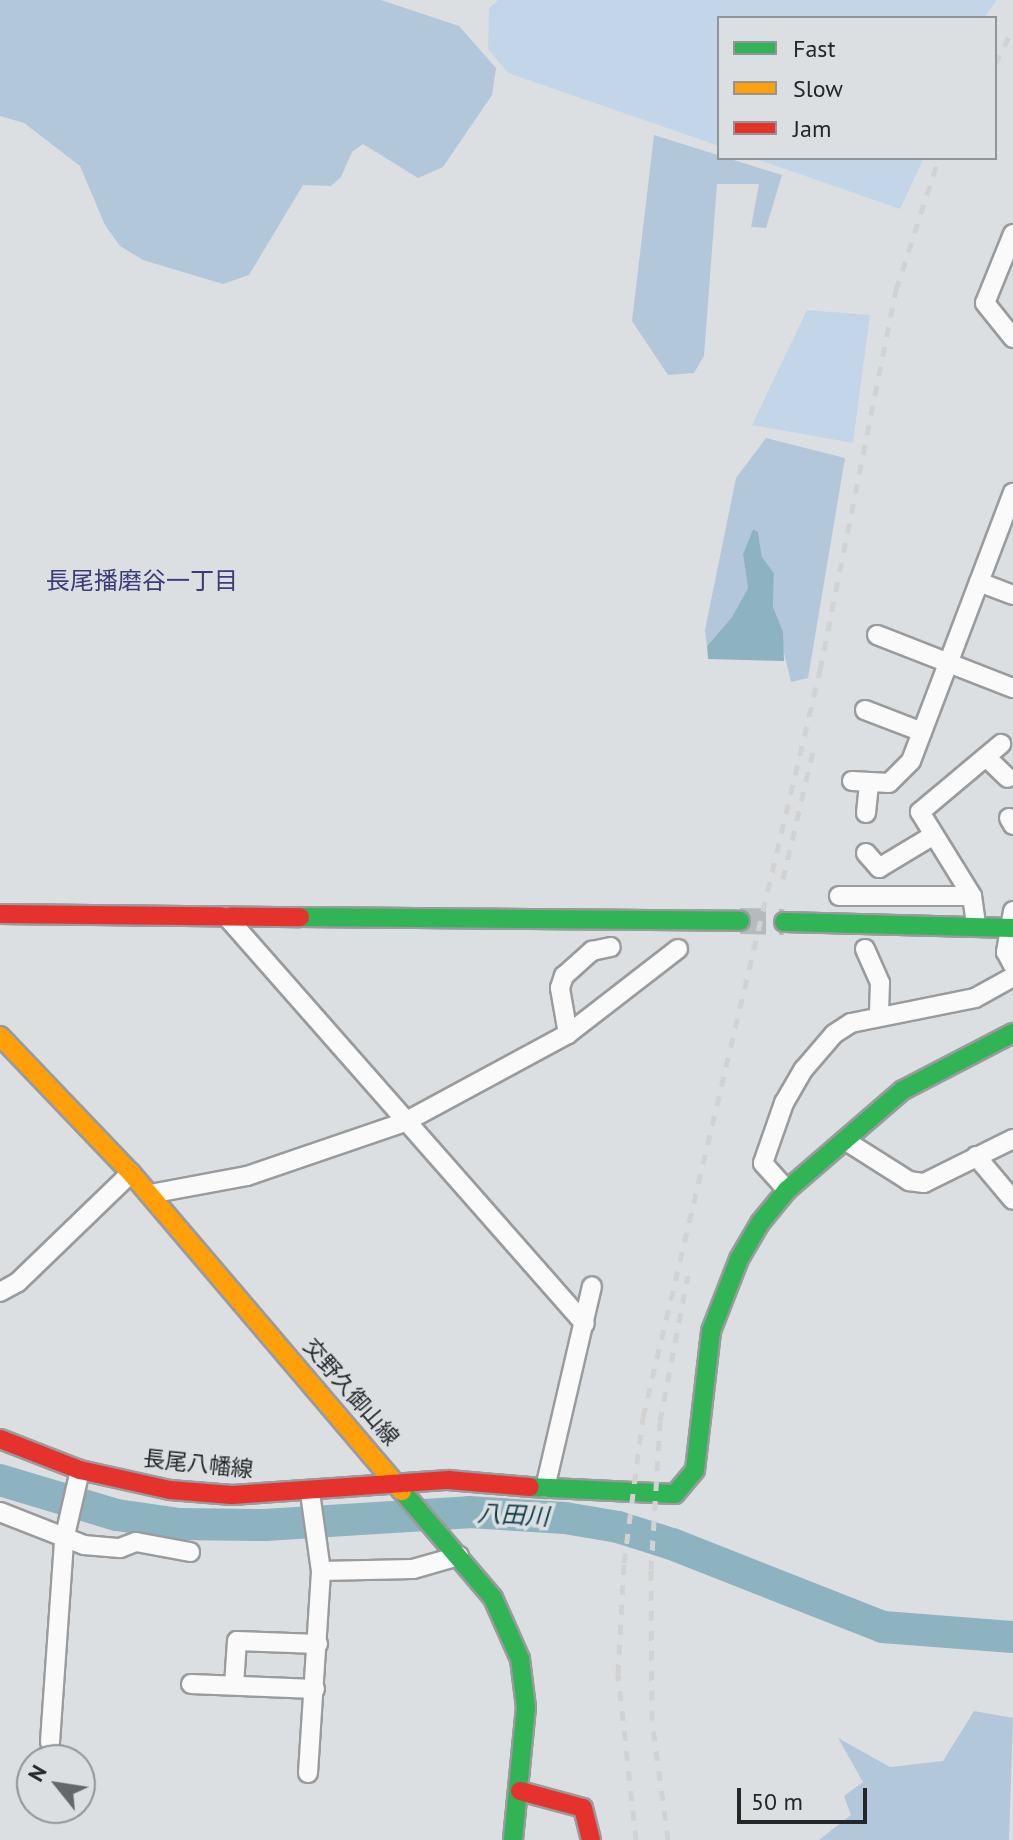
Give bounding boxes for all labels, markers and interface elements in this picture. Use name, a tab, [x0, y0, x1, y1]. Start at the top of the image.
legend	[717, 16, 997, 160]
text: Fast	[793, 33, 836, 64]
text: Slow	[793, 73, 843, 104]
text: Jam	[793, 113, 831, 144]
district label: 長尾播磨谷一丁目	[46, 567, 238, 595]
street label: 交野久御山線	[298, 1334, 404, 1450]
street label: 長尾八幡線	[142, 1445, 254, 1483]
water label: 八田川	[476, 1499, 550, 1531]
north arrow	[16, 1744, 96, 1824]
text: N	[21, 1760, 53, 1786]
scale bar	[741, 1772, 871, 1822]
text: 50 m	[751, 1786, 803, 1817]

